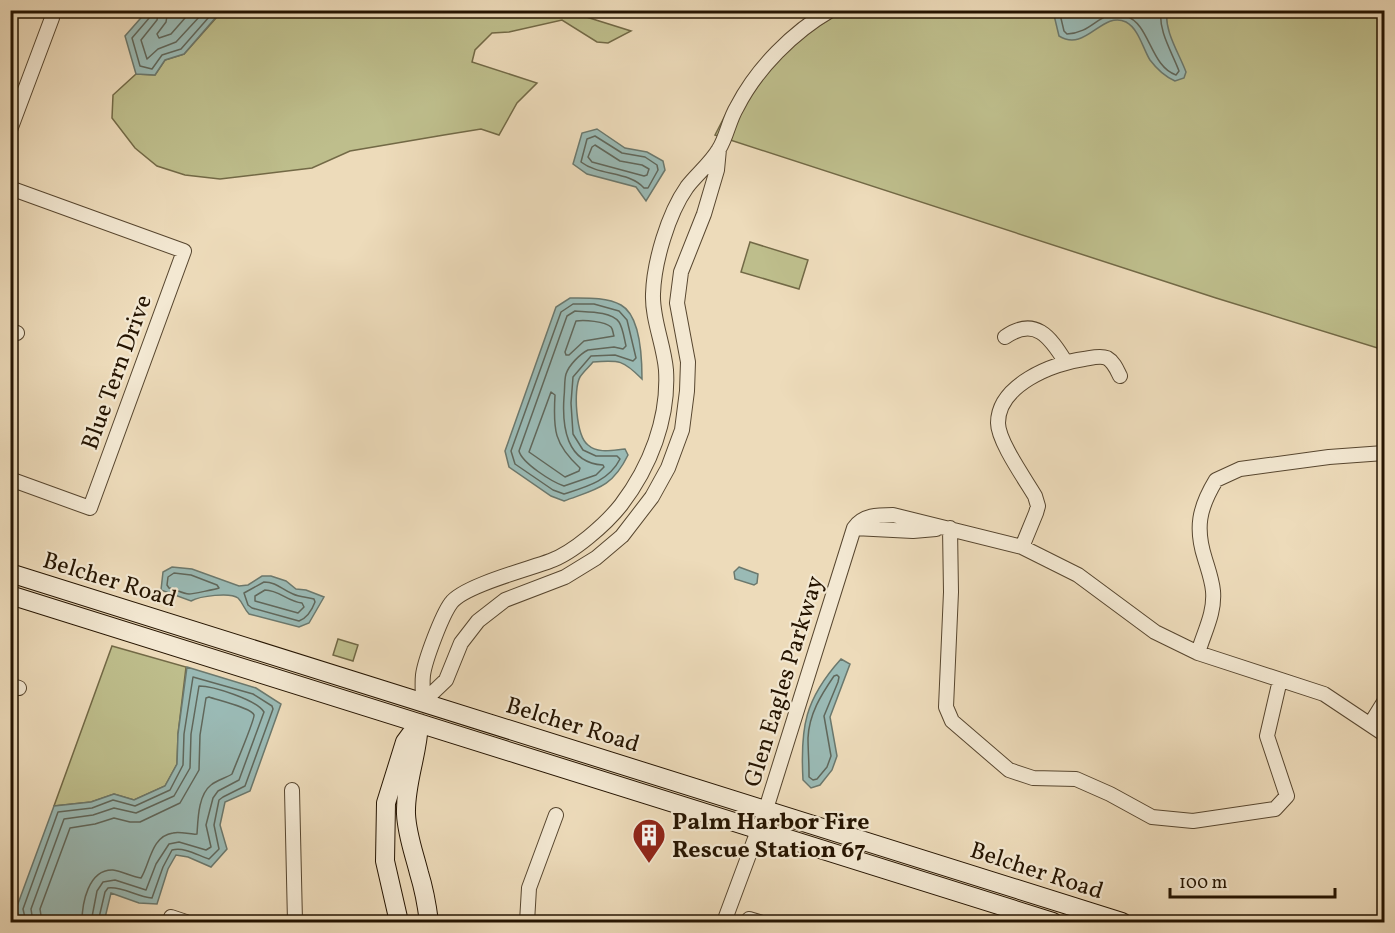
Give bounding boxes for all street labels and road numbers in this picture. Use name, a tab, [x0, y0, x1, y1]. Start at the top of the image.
street label: Blue Tern Drive	[74, 290, 162, 455]
street label: Belcher Road	[38, 544, 181, 617]
street label: Glen Eagles Parkway	[737, 572, 833, 791]
street label: Belcher Road	[501, 689, 644, 762]
street label: Belcher Road	[965, 834, 1107, 909]

